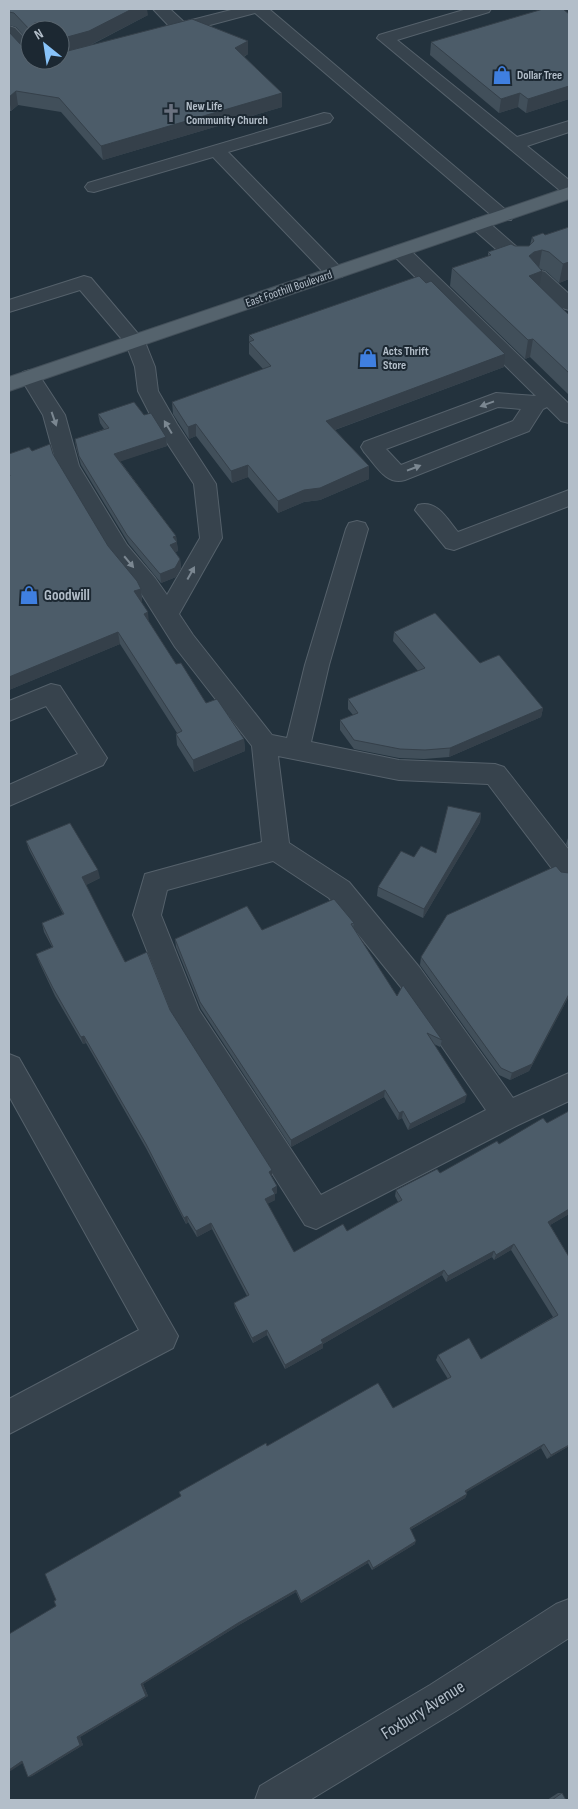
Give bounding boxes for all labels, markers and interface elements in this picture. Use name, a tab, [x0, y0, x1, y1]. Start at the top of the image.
north arrow	[20, 20, 70, 70]
text: N	[31, 25, 46, 43]
shop icon: Dollar Tree	[491, 64, 513, 86]
place label: Dollar Tree	[517, 68, 562, 83]
place label: New Life Community Church	[186, 99, 268, 128]
church icon: New Life Community Church	[160, 102, 182, 124]
street label: East Foothill Boulevard	[244, 267, 334, 311]
place label: Acts Thrift Store	[382, 344, 429, 373]
shop icon: Acts Thrift Store	[357, 347, 379, 369]
one-way arrow	[479, 400, 494, 408]
one-way arrow	[50, 412, 58, 427]
one-way arrow	[164, 421, 173, 434]
one-way arrow	[407, 464, 422, 471]
one-way arrow	[123, 555, 134, 568]
one-way arrow	[187, 566, 196, 580]
shop icon: Goodwill	[18, 584, 40, 606]
place label: Goodwill	[44, 586, 90, 605]
street label: Foxbury Avenue	[377, 1676, 469, 1744]

